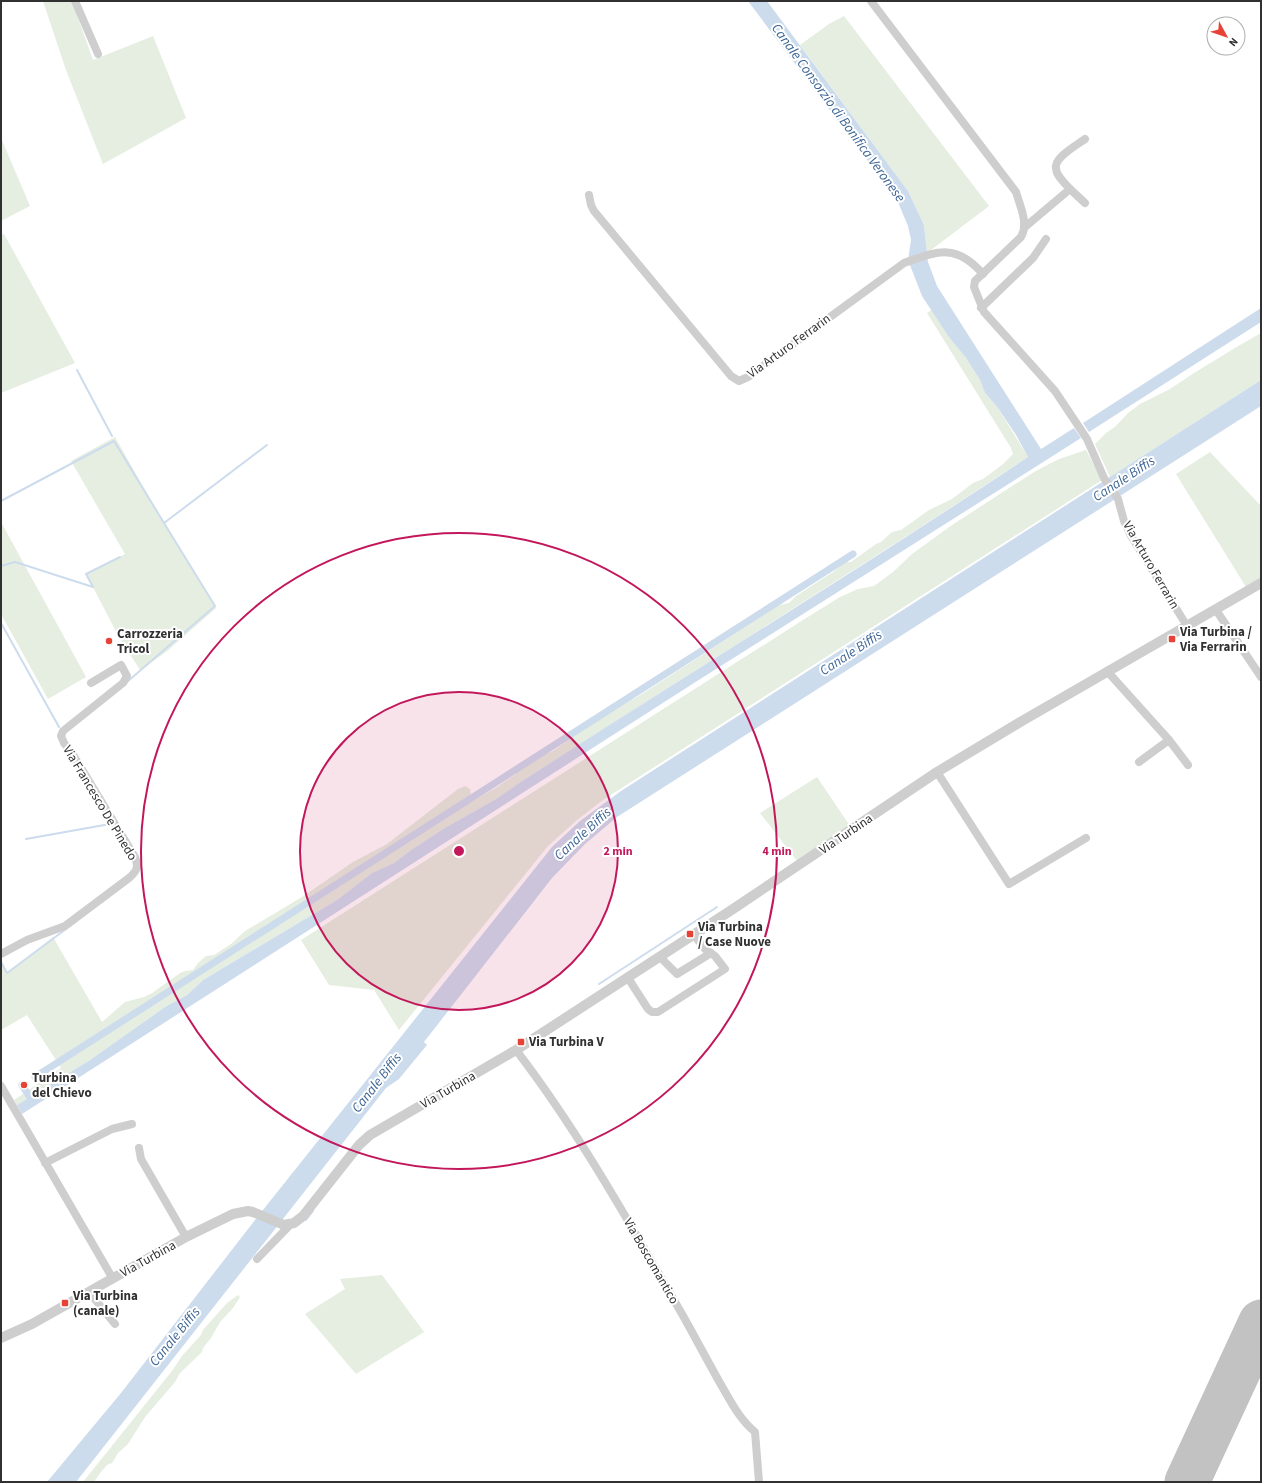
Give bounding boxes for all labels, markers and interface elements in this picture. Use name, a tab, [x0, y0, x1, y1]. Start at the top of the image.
north arrow	[1206, 16, 1246, 56]
water label: Canale Consorzio di Bonifica Veronese	[766, 20, 910, 207]
text: N	[1225, 34, 1241, 50]
street label: Via Arturo Ferrarin	[744, 310, 834, 382]
water label: Canale Biffis	[1089, 451, 1160, 507]
street label: Via Arturo Ferrarin	[1118, 518, 1184, 612]
place label: Via Turbina / Via Ferrarin	[1179, 623, 1252, 656]
place label: Carrozzeria Tricol	[117, 625, 183, 658]
water label: Canale Biffis	[816, 625, 887, 681]
marker: Via Turbina / Via Ferrarin	[1167, 634, 1177, 644]
marker: Carrozzeria Tricol	[104, 636, 114, 646]
street label: Via Francesco De Pinedo	[58, 742, 142, 864]
water label: Canale Biffis	[550, 803, 616, 865]
street label: Via Turbina	[816, 809, 876, 859]
text: 2 min	[603, 843, 633, 860]
text: 4 min	[762, 843, 792, 860]
centre of rings	[452, 844, 466, 858]
place label: Via Turbina / Case Nuove	[697, 918, 771, 951]
marker: Via Turbina / Case Nuove	[685, 929, 695, 939]
place label: Via Turbina V	[528, 1033, 604, 1051]
marker: Via Turbina V	[516, 1037, 526, 1047]
water label: Canale Biffis	[347, 1049, 407, 1117]
street label: Via Turbina	[417, 1067, 479, 1113]
place label: Turbina del Chievo	[32, 1069, 92, 1102]
marker: Turbina del Chievo	[19, 1080, 29, 1090]
street label: Via Boscomantico	[619, 1215, 683, 1307]
street label: Via Turbina	[117, 1236, 179, 1282]
place label: Via Turbina (canale)	[72, 1287, 138, 1320]
marker: Via Turbina (canale)	[60, 1298, 70, 1308]
water label: Canale Biffis	[145, 1303, 205, 1371]

